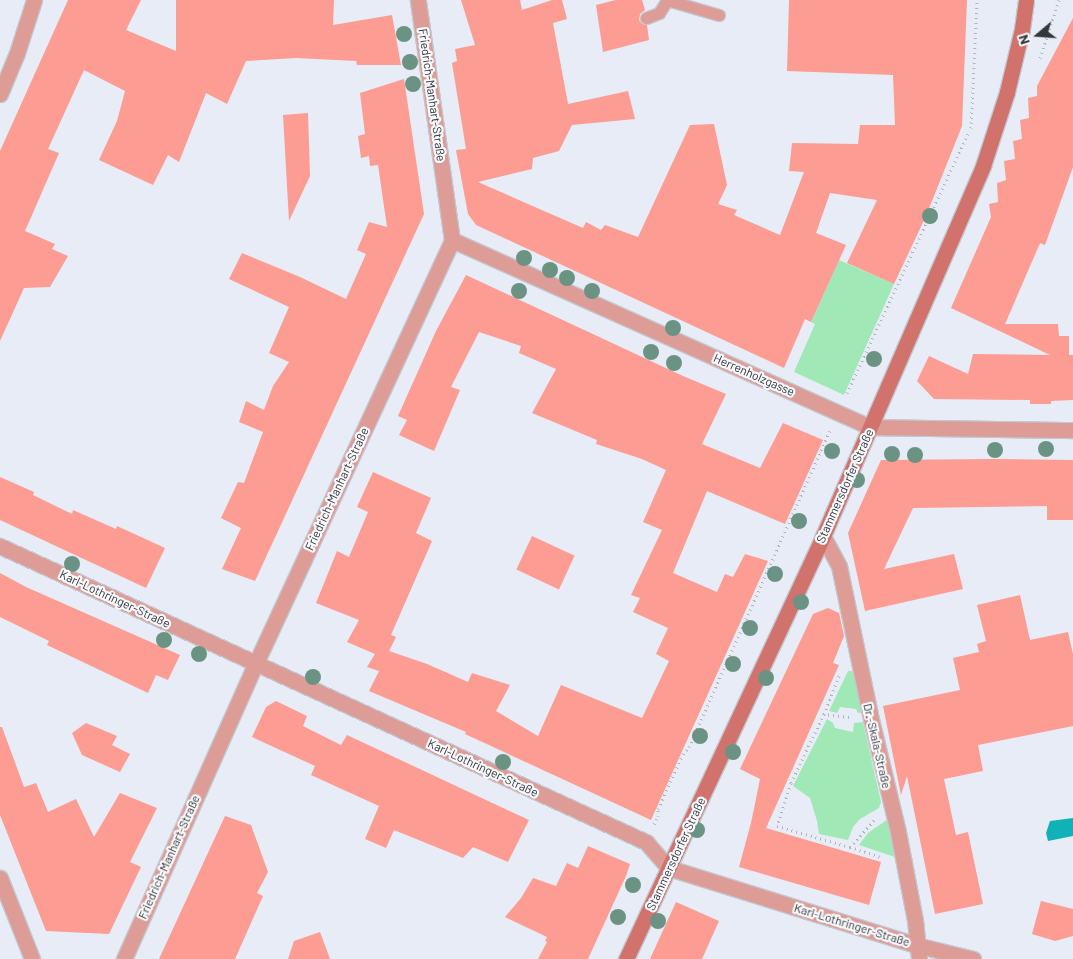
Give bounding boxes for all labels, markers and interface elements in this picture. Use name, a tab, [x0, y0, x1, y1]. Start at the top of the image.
north arrow	[1013, 10, 1063, 60]
street label: Friedrich-Manhart-Straße	[416, 28, 448, 162]
text: N	[1014, 33, 1033, 47]
street label: Herrenholzgasse	[711, 351, 797, 399]
street label: Friedrich-Manhart-Straße	[302, 425, 372, 553]
street label: Stammersdorfer Straße	[813, 427, 877, 545]
street label: Karl-Lothringer-Straße	[58, 567, 172, 631]
street label: Dr.-Skala-Straße	[860, 702, 894, 790]
street label: Karl-Lothringer-Straße	[426, 736, 540, 800]
street label: Friedrich-Manhart-Straße	[135, 793, 203, 921]
street label: Stammersdorfer Straße	[643, 795, 709, 913]
street label: Karl-Lothringer-Straße	[792, 901, 912, 949]

